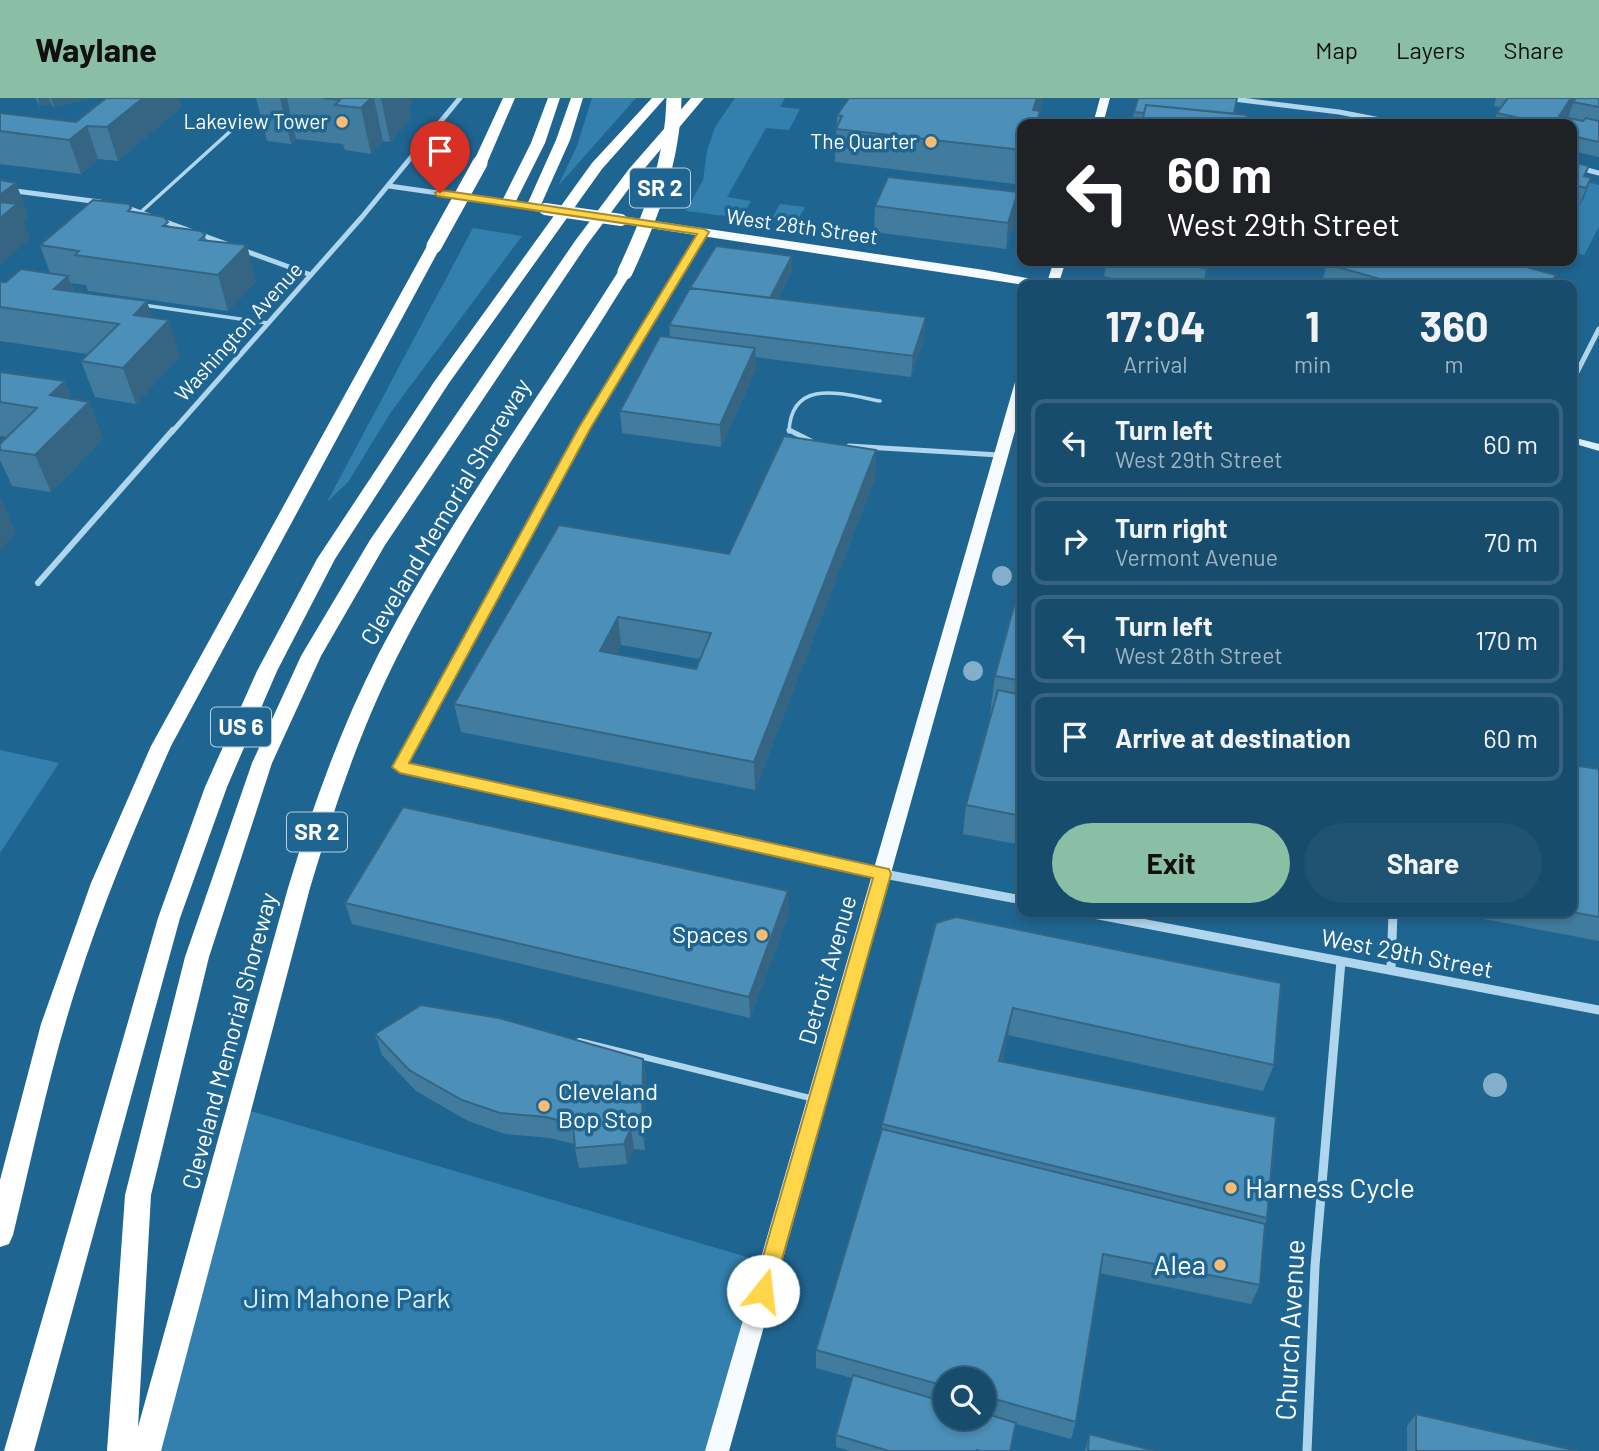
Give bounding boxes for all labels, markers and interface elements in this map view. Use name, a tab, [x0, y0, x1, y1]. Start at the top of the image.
text: Waylane	[35, 29, 157, 69]
text: Map	[1315, 35, 1358, 64]
text: Layers	[1396, 35, 1465, 64]
text: Share	[1503, 35, 1564, 64]
place label: Lakeview Tower	[184, 108, 328, 133]
marker: Lakeview Tower	[334, 114, 350, 130]
pin	[410, 121, 470, 193]
place label: The Quarter	[810, 128, 917, 153]
icon: arrive	[421, 132, 459, 170]
marker: The Quarter	[923, 134, 939, 150]
text: 60 m	[1167, 144, 1272, 203]
icon: left	[1052, 147, 1143, 238]
road number: SR 2	[630, 169, 690, 208]
street label: West 28th Street	[725, 202, 880, 249]
text: West 29th Street	[1167, 204, 1400, 242]
street label: Washington Avenue	[169, 256, 307, 406]
text: 17:04	[1105, 300, 1206, 350]
text: 1	[1305, 300, 1320, 350]
text: 360	[1419, 300, 1489, 350]
text: Arrival	[1123, 350, 1188, 378]
text: min	[1294, 350, 1331, 378]
text: m	[1445, 350, 1464, 378]
street label: Cleveland Memorial Shoreway	[353, 373, 536, 650]
text: Turn left	[1115, 414, 1213, 445]
icon: left	[1056, 424, 1094, 462]
text: 60 m	[1483, 428, 1538, 459]
text: West 29th Street	[1115, 445, 1283, 473]
text: Turn right	[1115, 512, 1228, 543]
icon: right	[1056, 522, 1094, 560]
text: 70 m	[1484, 526, 1538, 557]
text: Vermont Avenue	[1115, 543, 1278, 571]
text: Turn left	[1115, 610, 1213, 641]
icon: left	[1056, 620, 1094, 658]
text: 170 m	[1475, 624, 1538, 655]
text: West 28th Street	[1115, 641, 1283, 669]
road number: US 6	[211, 708, 271, 747]
icon: arrive	[1056, 718, 1094, 756]
text: Arrive at destination	[1115, 722, 1351, 753]
text: 60 m	[1483, 722, 1538, 753]
road number: SR 2	[287, 812, 347, 852]
button: Exit	[1052, 823, 1290, 903]
button: Share	[1304, 823, 1542, 903]
street label: Cleveland Memorial Shoreway	[175, 889, 282, 1192]
street label: Detroit Avenue	[791, 892, 862, 1048]
place label: Spaces	[672, 919, 748, 948]
street label: West 29th Street	[1319, 922, 1496, 983]
marker: Spaces	[754, 927, 770, 943]
place label: Cleveland Bop Stop	[558, 1076, 658, 1133]
marker: Cleveland Bop Stop	[536, 1098, 552, 1114]
place label: Harness Cycle	[1245, 1170, 1415, 1204]
marker: Harness Cycle	[1223, 1180, 1239, 1196]
street label: Church Avenue	[1267, 1238, 1311, 1421]
place label: Alea	[1153, 1247, 1206, 1281]
position arrow	[726, 1254, 800, 1328]
marker: Alea	[1212, 1257, 1228, 1273]
park label: Jim Mahone Park	[244, 1280, 450, 1314]
map controls	[933, 1367, 996, 1430]
button: search	[933, 1367, 996, 1430]

